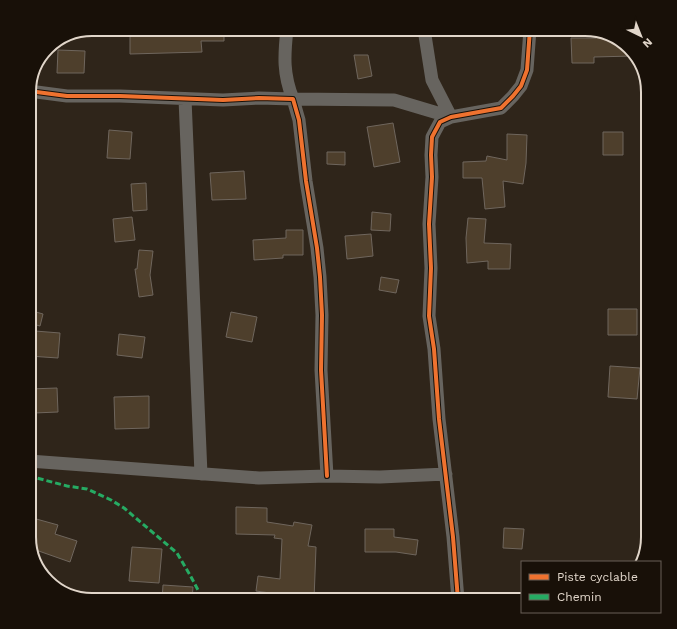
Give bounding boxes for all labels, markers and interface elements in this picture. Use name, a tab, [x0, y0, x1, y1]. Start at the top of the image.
north arrow	[621, 16, 661, 56]
text: N	[640, 35, 655, 50]
legend	[521, 561, 661, 613]
text: Piste cyclable	[557, 570, 638, 584]
text: Chemin	[557, 590, 602, 604]

